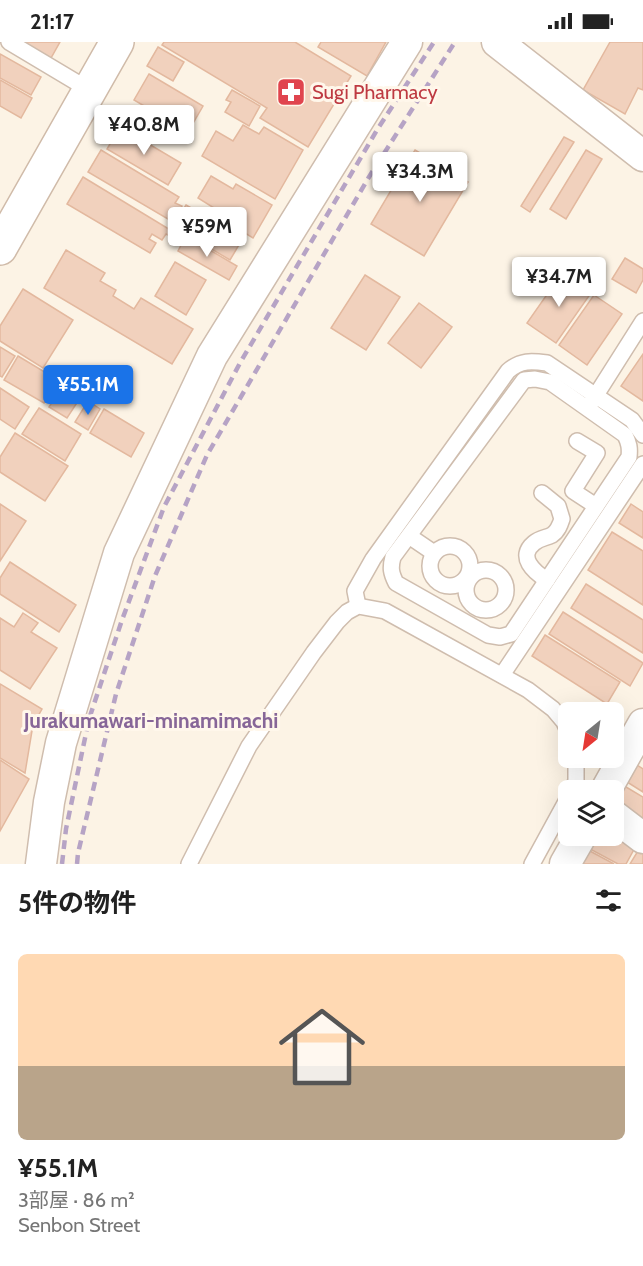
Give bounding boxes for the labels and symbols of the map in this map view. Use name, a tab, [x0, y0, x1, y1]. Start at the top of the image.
pharmacy icon: Sugi Pharmacy	[275, 76, 307, 108]
place label: Sugi Pharmacy	[312, 80, 438, 104]
pin: ¥40.8M	[95, 105, 193, 156]
pin: ¥34.3M	[371, 152, 469, 203]
pin: ¥59M	[171, 207, 243, 258]
pin: ¥34.7M	[510, 257, 608, 308]
pin: ¥55.1M	[39, 365, 137, 416]
north arrow	[558, 702, 624, 768]
district label: Jurakumawari-minamimachi	[23, 708, 278, 733]

